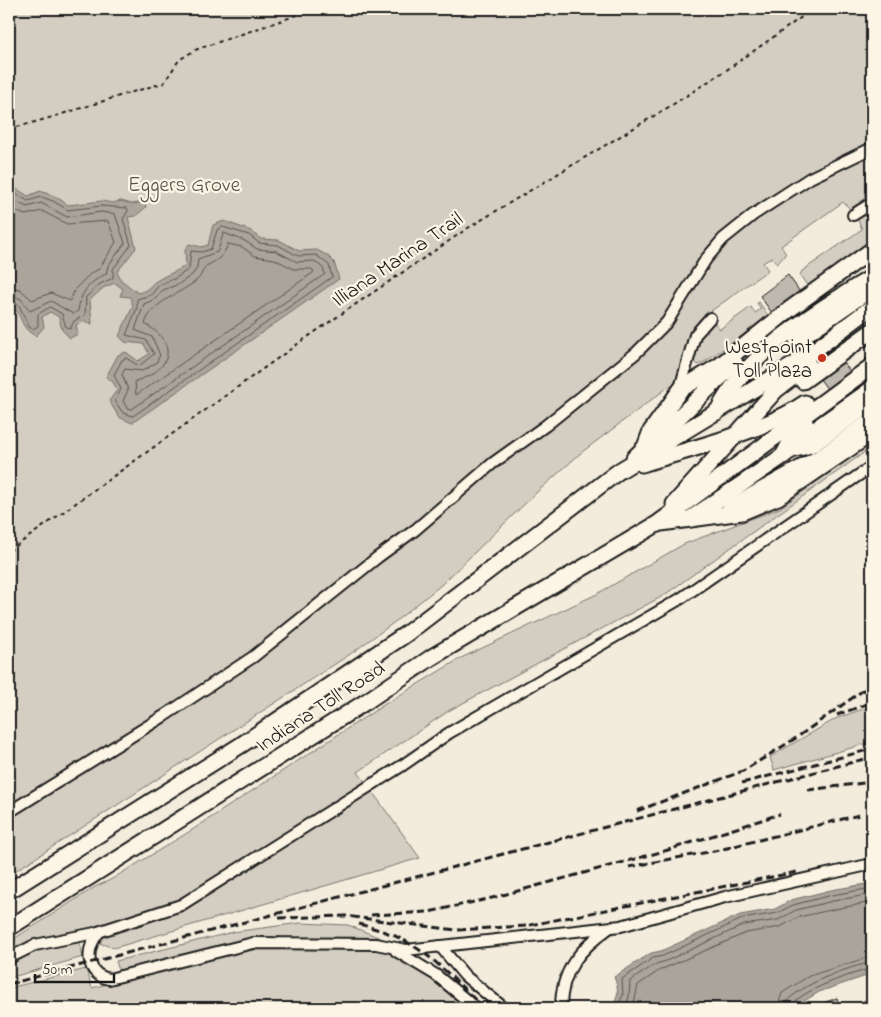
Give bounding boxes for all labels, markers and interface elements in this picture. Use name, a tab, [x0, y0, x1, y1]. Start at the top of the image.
park label: Eggers Grove	[128, 171, 241, 203]
street label: Illiana Marina Trail	[326, 206, 470, 316]
place label: Westpoint Toll Plaza	[725, 333, 812, 387]
marker: Westpoint Toll Plaza	[816, 352, 828, 364]
street label: Indiana Toll Road	[251, 655, 392, 761]
scale bar	[35, 952, 114, 984]
text: 50 m	[42, 959, 73, 981]

